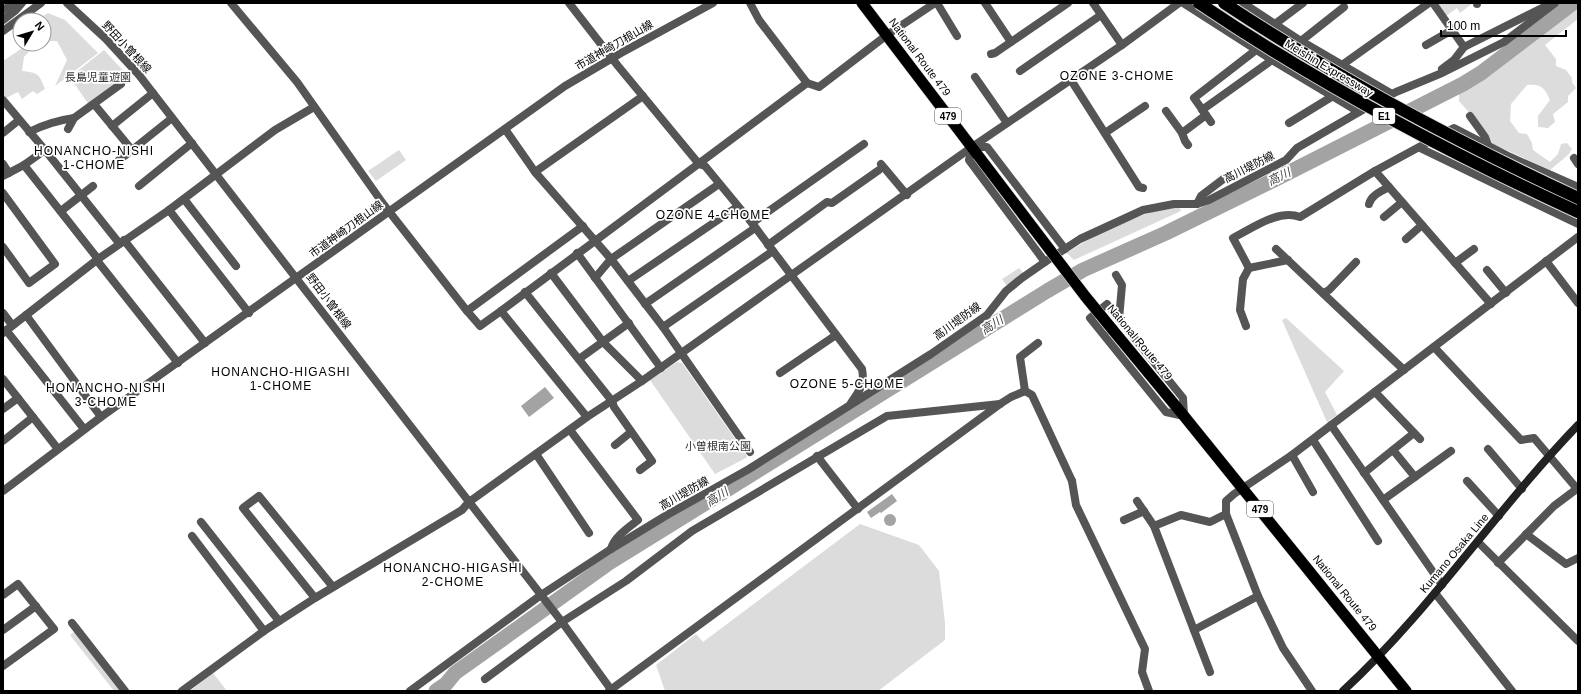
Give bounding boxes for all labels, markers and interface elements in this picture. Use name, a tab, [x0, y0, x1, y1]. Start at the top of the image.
north arrow	[12, 12, 52, 52]
scale bar	[1441, 12, 1566, 38]
street label: National Route 479	[887, 16, 953, 98]
street label: 市道神崎刀根山線	[573, 18, 655, 72]
text: N	[33, 19, 47, 33]
street label: 野田小曽根線	[100, 19, 154, 75]
text: 100 m	[1447, 19, 1480, 33]
street label: Meishin Expressway	[1283, 37, 1375, 99]
district label: OZONE 3-CHOME	[1060, 69, 1174, 83]
park label: 長島児童遊園	[65, 71, 131, 83]
road number: 479	[935, 108, 961, 124]
road number: E1	[1373, 108, 1395, 124]
district label: HONANCHO-NISHI 1-CHOME	[34, 144, 154, 172]
street label: 高川堤防線	[1222, 149, 1276, 185]
water label: 高川	[1265, 165, 1295, 189]
street label: 市道神崎刀根山線	[307, 198, 385, 260]
district label: OZONE 4-CHOME	[656, 208, 770, 222]
street label: 野田小曽根線	[304, 271, 354, 331]
street label: 高川堤防線	[931, 300, 983, 342]
street label: National Route 479	[1105, 302, 1175, 382]
water label: 高川	[978, 312, 1008, 337]
district label: HONANCHO-HIGASHI 1-CHOME	[211, 365, 351, 393]
district label: OZONE 5-CHOME	[790, 377, 904, 391]
district label: HONANCHO-NISHI 3-CHOME	[46, 381, 166, 409]
park label: 小曽根南公園	[685, 440, 751, 452]
street label: 高川堤防線	[657, 474, 711, 512]
water label: 高川	[703, 484, 733, 509]
road number: 479	[1247, 501, 1273, 517]
street label: Kumano Osaka Line	[1417, 511, 1491, 595]
street label: National Route 479	[1311, 553, 1379, 633]
district label: HONANCHO-HIGASHI 2-CHOME	[383, 561, 523, 589]

